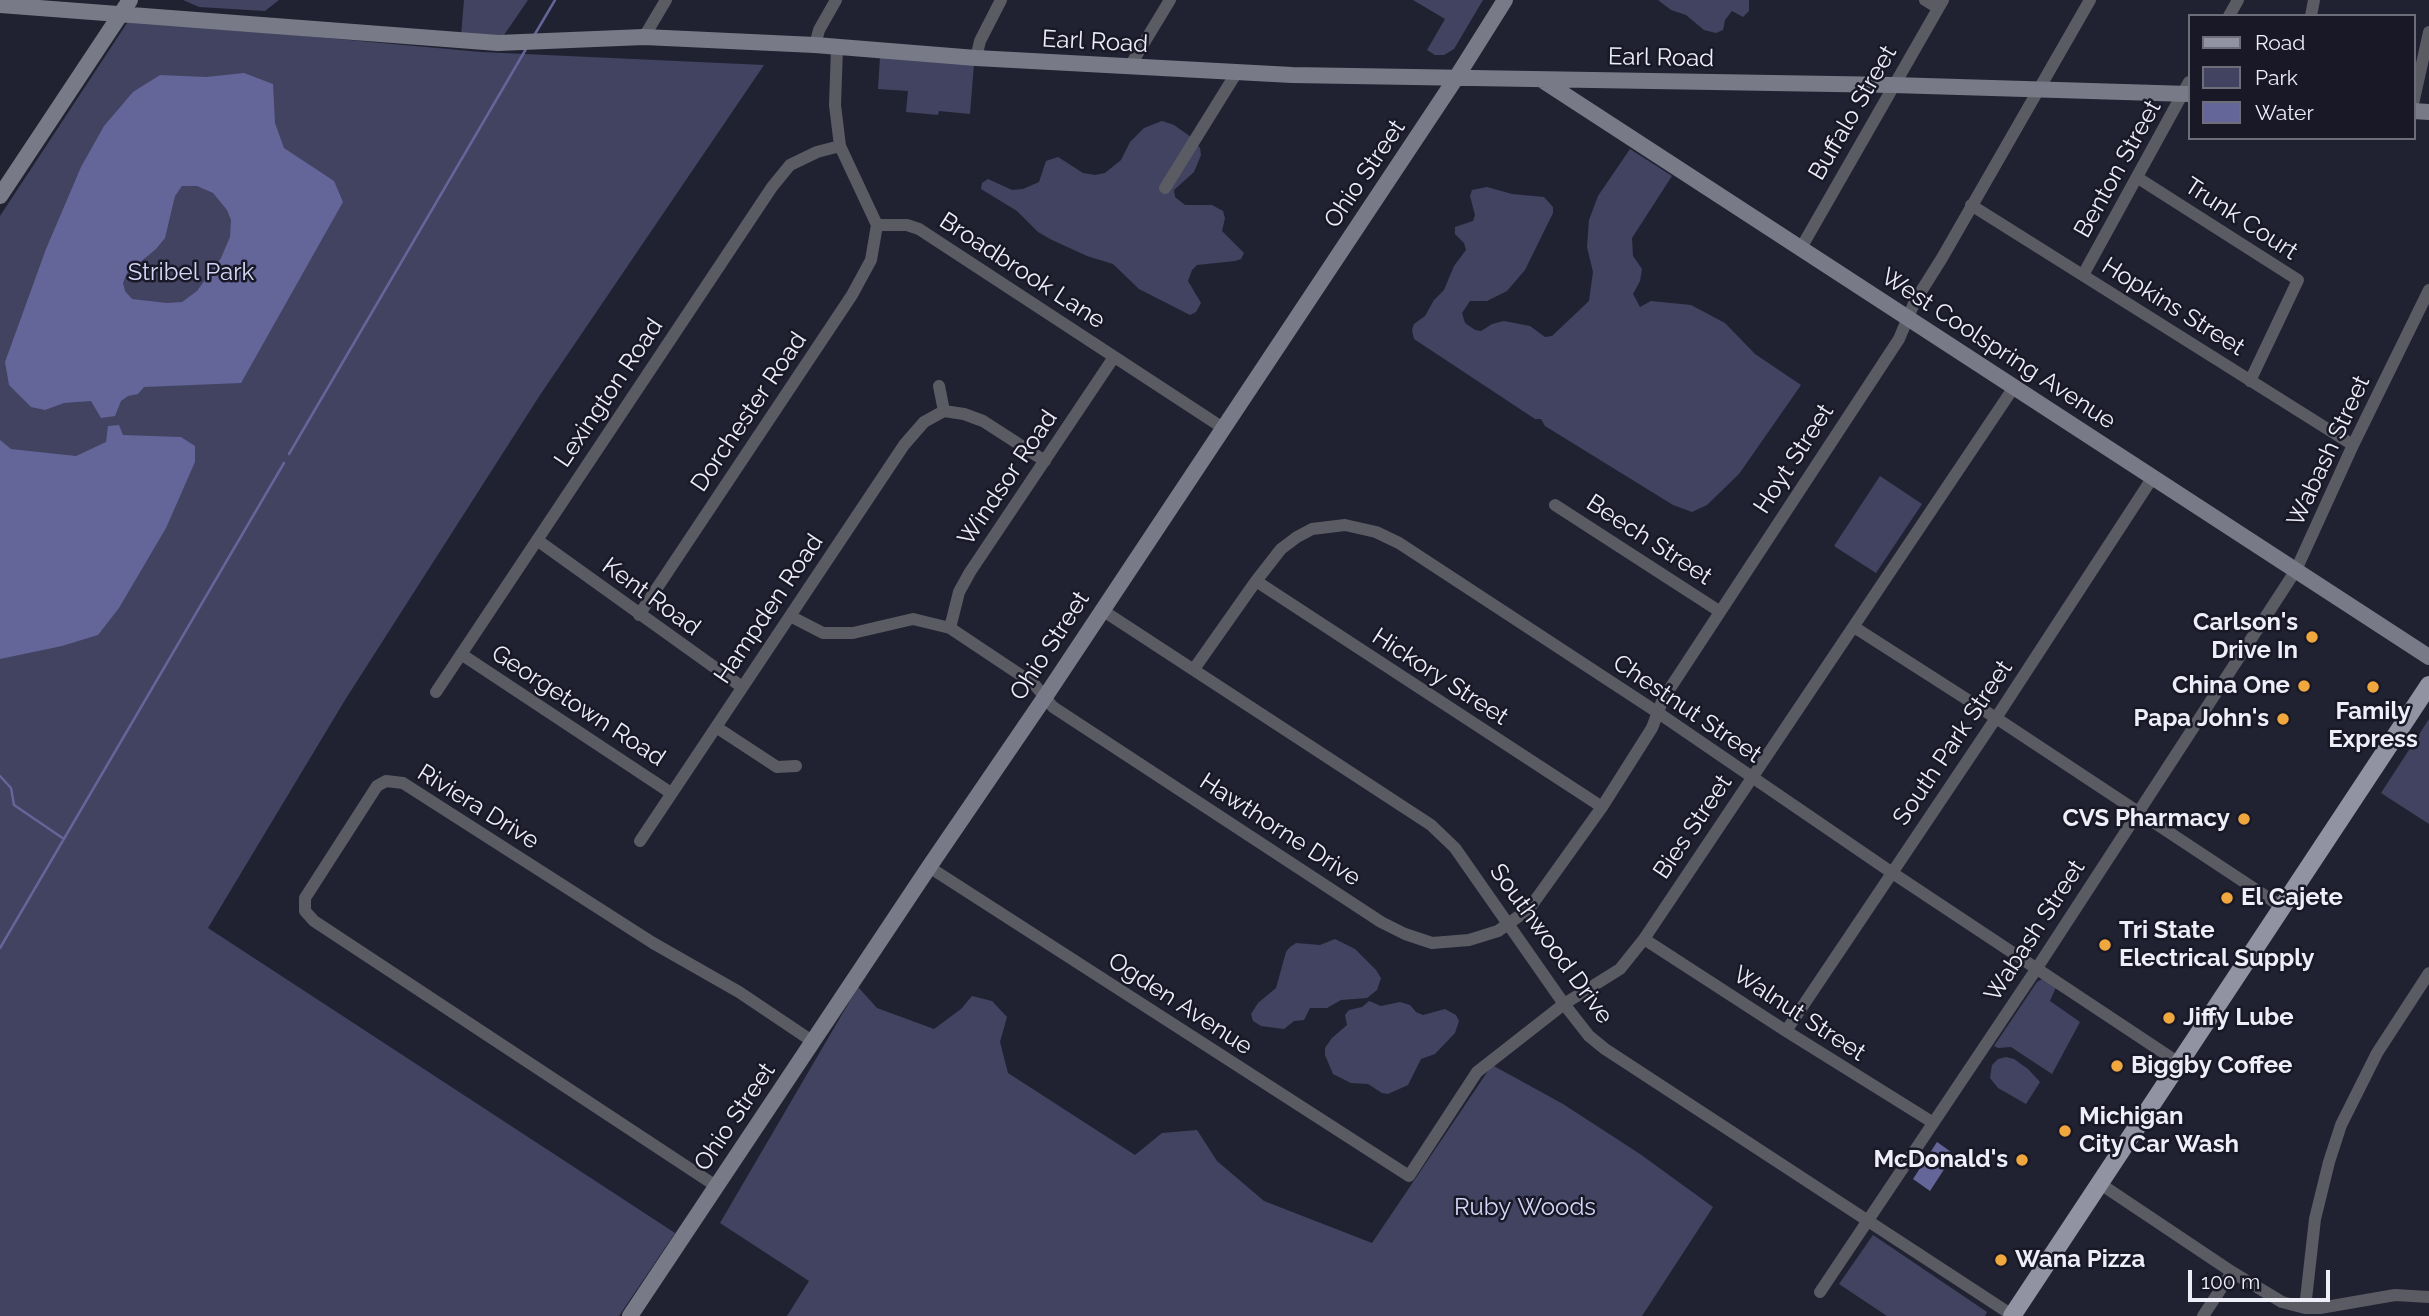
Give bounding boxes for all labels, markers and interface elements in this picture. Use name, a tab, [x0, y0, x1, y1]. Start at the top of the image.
legend	[2188, 14, 2415, 140]
street label: Earl Road	[1041, 25, 1149, 59]
text: Road	[2255, 30, 2305, 55]
street label: Buffalo Street	[1803, 41, 1903, 185]
street label: Earl Road	[1608, 43, 1714, 73]
text: Park	[2255, 65, 2298, 90]
street label: Benton Street	[2068, 95, 2168, 243]
text: Water	[2255, 100, 2314, 125]
street label: Ohio Street	[1318, 114, 1412, 234]
street label: Trunk Court	[2179, 172, 2303, 266]
street label: Broadbrook Lane	[934, 207, 1110, 335]
street label: Hopkins Street	[2096, 252, 2250, 362]
park label: Stribel Park	[128, 259, 254, 287]
street label: West Coolspring Avenue	[1875, 262, 2121, 436]
street label: Lexington Road	[549, 313, 669, 473]
street label: Dorchester Road	[685, 327, 813, 497]
street label: Wabash Street	[2281, 371, 2377, 531]
street label: Hoyt Street	[1748, 399, 1840, 519]
street label: Windsor Road	[952, 405, 1064, 551]
street label: Beech Street	[1581, 489, 1717, 591]
street label: Hampden Road	[708, 529, 830, 689]
street label: Kent Road	[596, 552, 706, 642]
street label: Ohio Street	[1004, 586, 1096, 706]
place label: Carlson's Drive In	[2193, 609, 2298, 665]
street label: Hickory Street	[1367, 622, 1513, 732]
marker: Carlson's Drive In	[2304, 629, 2320, 645]
street label: Georgetown Road	[486, 639, 670, 773]
street label: Chestnut Street	[1607, 649, 1767, 769]
street label: South Park Street	[1887, 655, 2019, 831]
place label: China One	[2172, 672, 2290, 700]
marker: China One	[2296, 678, 2312, 694]
marker: Family Express	[2365, 679, 2381, 695]
place label: Family Express	[2328, 698, 2418, 754]
place label: Papa John's	[2134, 705, 2269, 733]
marker: Papa John's	[2275, 711, 2291, 727]
street label: Riviera Drive	[412, 758, 544, 856]
street label: Hawthorne Drive	[1194, 767, 1366, 893]
street label: Bies Street	[1648, 769, 1738, 885]
place label: CVS Pharmacy	[2062, 805, 2230, 833]
marker: CVS Pharmacy	[2236, 811, 2252, 827]
street label: Wabash Street	[1979, 855, 2091, 1007]
street label: Southwood Drive	[1483, 858, 1619, 1030]
place label: El Cajete	[2241, 884, 2343, 912]
marker: El Cajete	[2219, 890, 2235, 906]
place label: Tri State Electrical Supply	[2119, 917, 2314, 973]
marker: Tri State Electrical Supply	[2097, 937, 2113, 953]
street label: Ogden Avenue	[1102, 947, 1258, 1061]
street label: Walnut Street	[1727, 960, 1871, 1068]
place label: Jiffy Lube	[2183, 1004, 2294, 1032]
marker: Jiffy Lube	[2161, 1010, 2177, 1026]
place label: Biggby Coffee	[2131, 1052, 2292, 1080]
street label: Ohio Street	[688, 1057, 782, 1177]
marker: Biggby Coffee	[2109, 1058, 2125, 1074]
place label: Michigan City Car Wash	[2079, 1103, 2239, 1159]
marker: Michigan City Car Wash	[2057, 1123, 2073, 1139]
place label: McDonald's	[1874, 1146, 2008, 1174]
marker: McDonald's	[2014, 1152, 2030, 1168]
park label: Ruby Woods	[1454, 1194, 1596, 1222]
place label: Wana Pizza	[2015, 1246, 2145, 1274]
marker: Wana Pizza	[1993, 1252, 2009, 1268]
scale bar	[2191, 1256, 2333, 1300]
text: 100 m	[2201, 1269, 2260, 1294]

